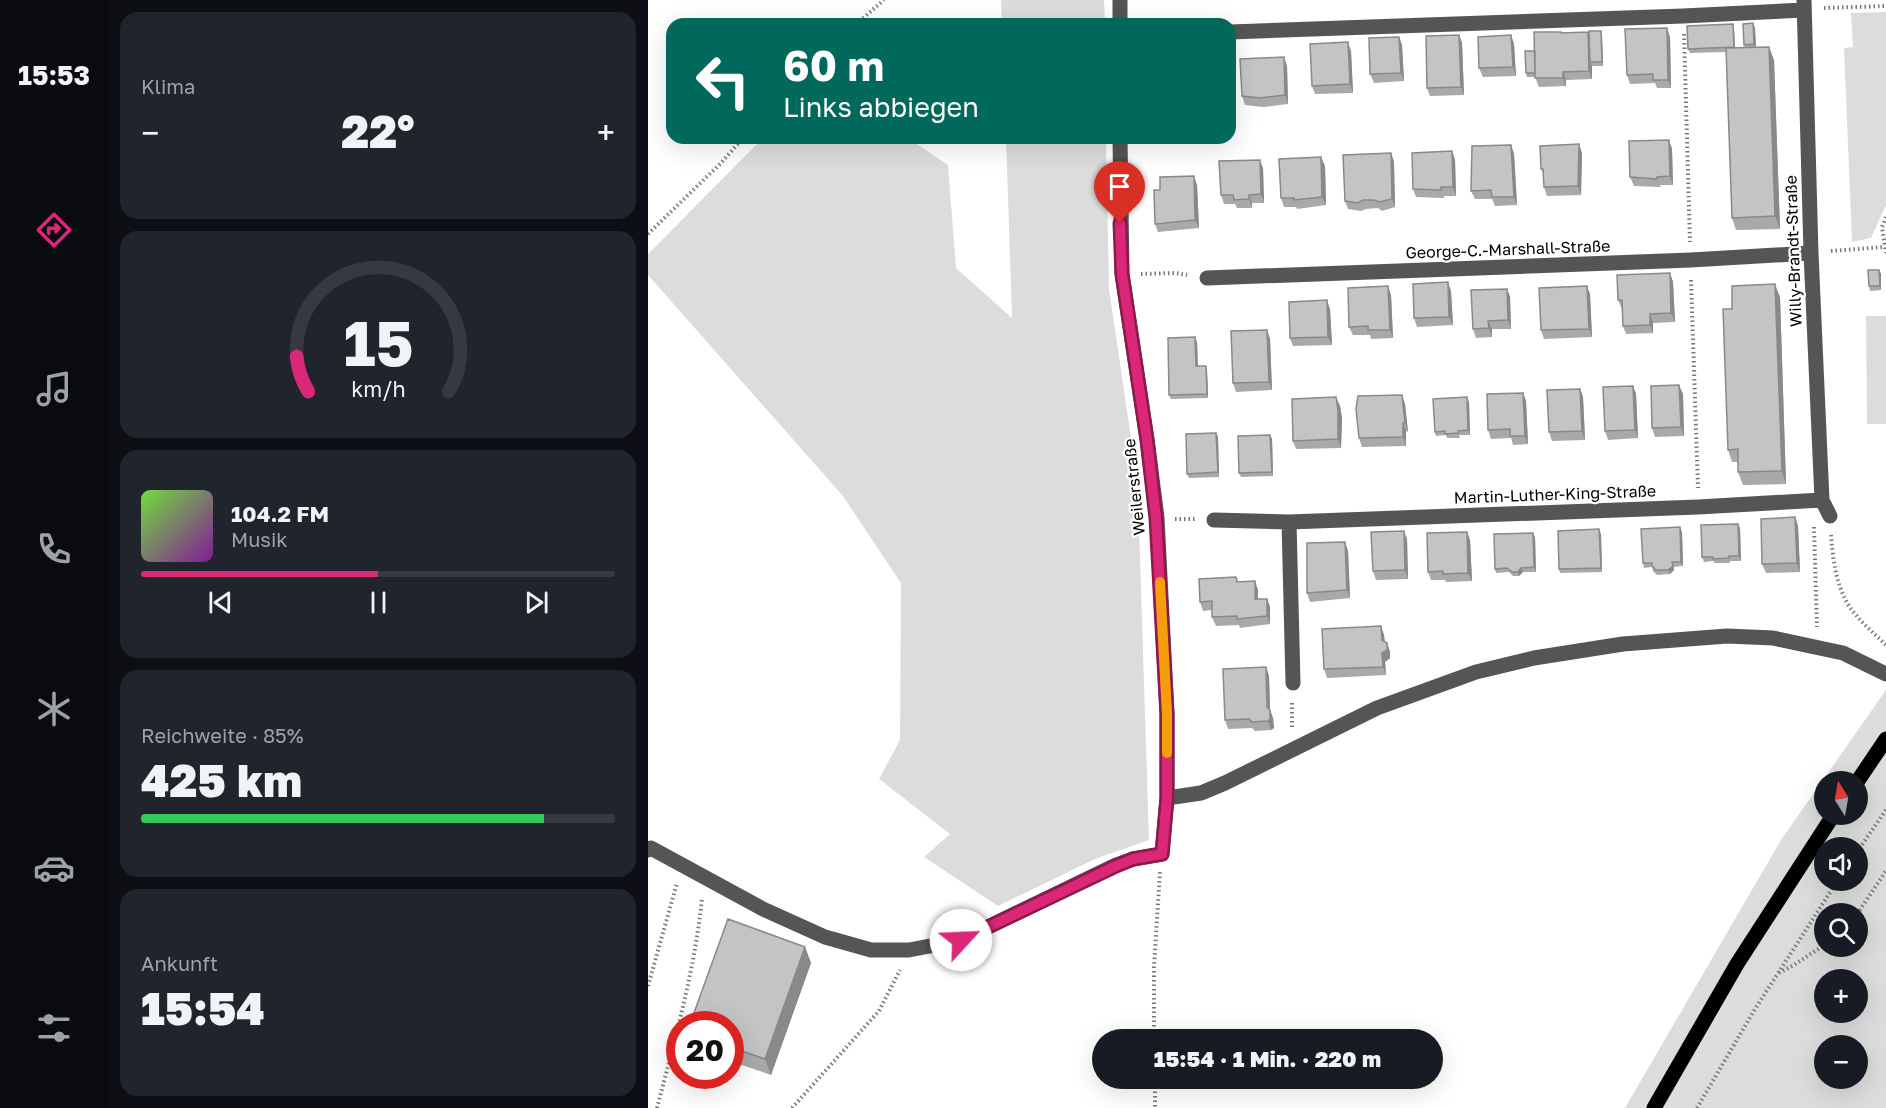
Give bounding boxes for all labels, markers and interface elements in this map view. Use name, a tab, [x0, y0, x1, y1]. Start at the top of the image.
text: 60 m	[783, 40, 884, 90]
icon: left	[684, 42, 762, 120]
text: 15:53	[18, 59, 90, 91]
text: Klima	[141, 74, 195, 98]
text: Links abbiegen	[783, 91, 979, 123]
text: 22°	[341, 104, 415, 158]
text: −	[141, 113, 159, 152]
text: +	[597, 113, 615, 152]
pin	[1094, 161, 1145, 223]
icon: arrive	[1103, 170, 1136, 203]
street label: Willy-Brandt-Straße	[1780, 175, 1806, 327]
icon: directions	[33, 209, 75, 251]
street label: George-C.-Marshall-Straße	[1405, 235, 1611, 263]
text: 15	[343, 305, 413, 380]
icon: music	[33, 368, 75, 410]
text: km/h	[351, 376, 405, 402]
street label: Weilerstraße	[1119, 438, 1149, 536]
street label: Martin-Luther-King-Straße	[1454, 480, 1656, 508]
text: 104.2 FM	[231, 500, 329, 527]
text: Musik	[231, 527, 288, 551]
icon: phone	[33, 528, 75, 570]
icon: previous	[204, 586, 237, 619]
icon: pause	[362, 586, 395, 619]
icon: next	[520, 586, 553, 619]
icon: climate	[33, 688, 75, 730]
text: Reichweite · 85%	[141, 723, 304, 747]
text: 425 km	[141, 753, 302, 807]
north arrow	[1814, 771, 1868, 825]
map controls	[1814, 771, 1868, 1089]
button: sound	[1814, 837, 1868, 891]
icon: car	[33, 847, 75, 889]
button: search	[1814, 903, 1868, 957]
position arrow	[929, 908, 993, 972]
text: Ankunft	[141, 951, 218, 975]
button: +	[1814, 969, 1868, 1023]
text: 15:54	[141, 981, 265, 1035]
icon: filters	[33, 1007, 75, 1049]
speed limit sign: 20	[666, 1011, 744, 1089]
button: −	[1814, 1035, 1868, 1089]
text: 15:54 · 1 Min. · 220 m	[1154, 1045, 1381, 1072]

